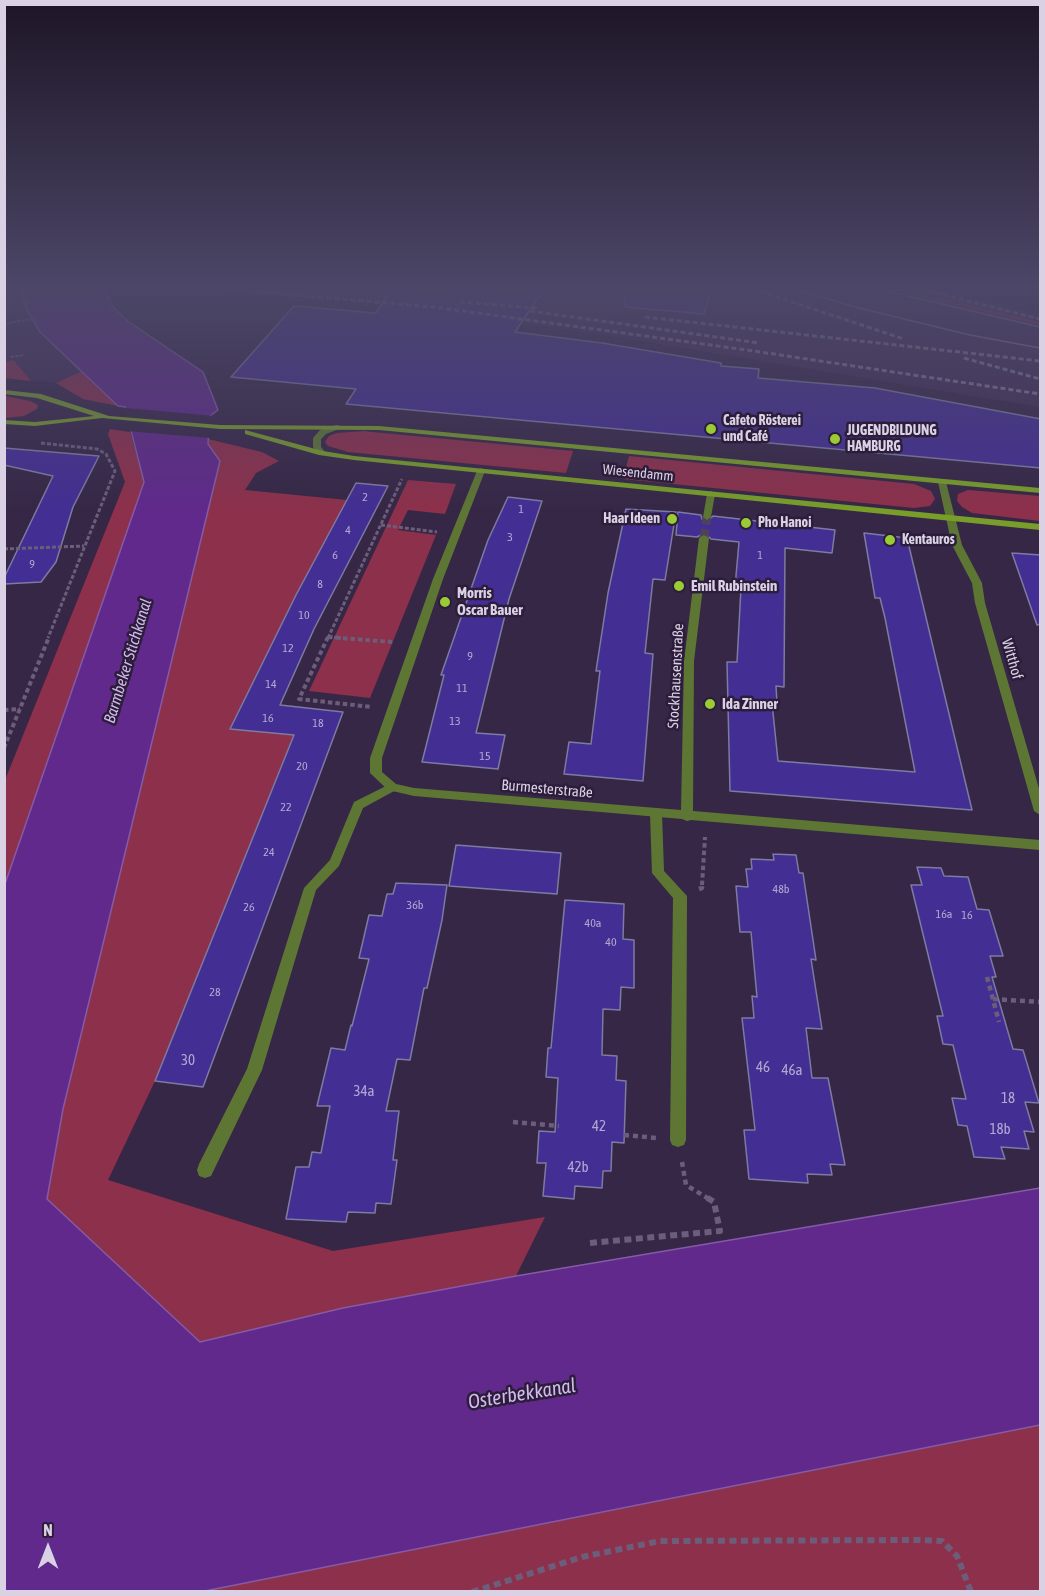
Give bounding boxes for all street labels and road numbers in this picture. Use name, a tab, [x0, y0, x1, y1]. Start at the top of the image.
street label: Wiesendamm	[602, 461, 674, 485]
street label: Stockhausenstraße	[664, 623, 688, 729]
street label: Witthof	[998, 637, 1026, 681]
street label: Burmesterstraße	[501, 776, 593, 802]

